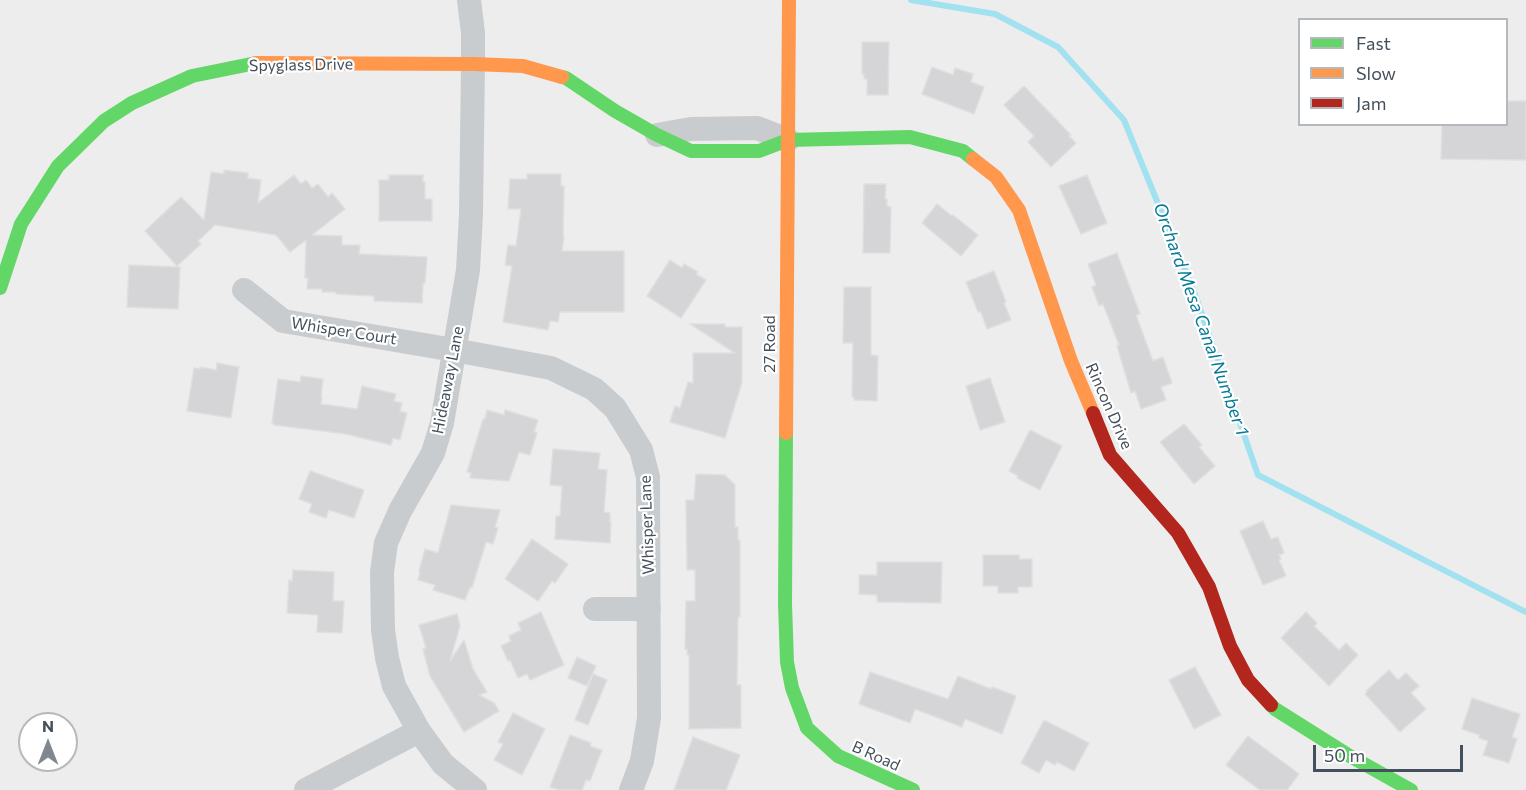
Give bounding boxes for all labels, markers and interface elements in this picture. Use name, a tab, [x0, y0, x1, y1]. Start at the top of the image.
legend	[1298, 18, 1508, 126]
text: Fast	[1356, 32, 1391, 54]
street label: Spyglass Drive	[249, 54, 353, 76]
text: Slow	[1356, 62, 1396, 84]
text: Jam	[1356, 92, 1386, 114]
water label: Orchard Mesa Canal Number 1	[1149, 200, 1253, 438]
street label: Whisper Court	[290, 313, 398, 349]
street label: 27 Road	[760, 315, 780, 373]
street label: Hideaway Lane	[428, 325, 468, 435]
street label: Rincon Drive	[1081, 360, 1137, 452]
street label: Whisper Lane	[636, 475, 658, 575]
north arrow	[18, 712, 78, 772]
text: N	[42, 716, 54, 735]
scale bar	[1316, 733, 1466, 771]
street label: B Road	[849, 737, 903, 775]
text: 50 m	[1324, 744, 1365, 766]

